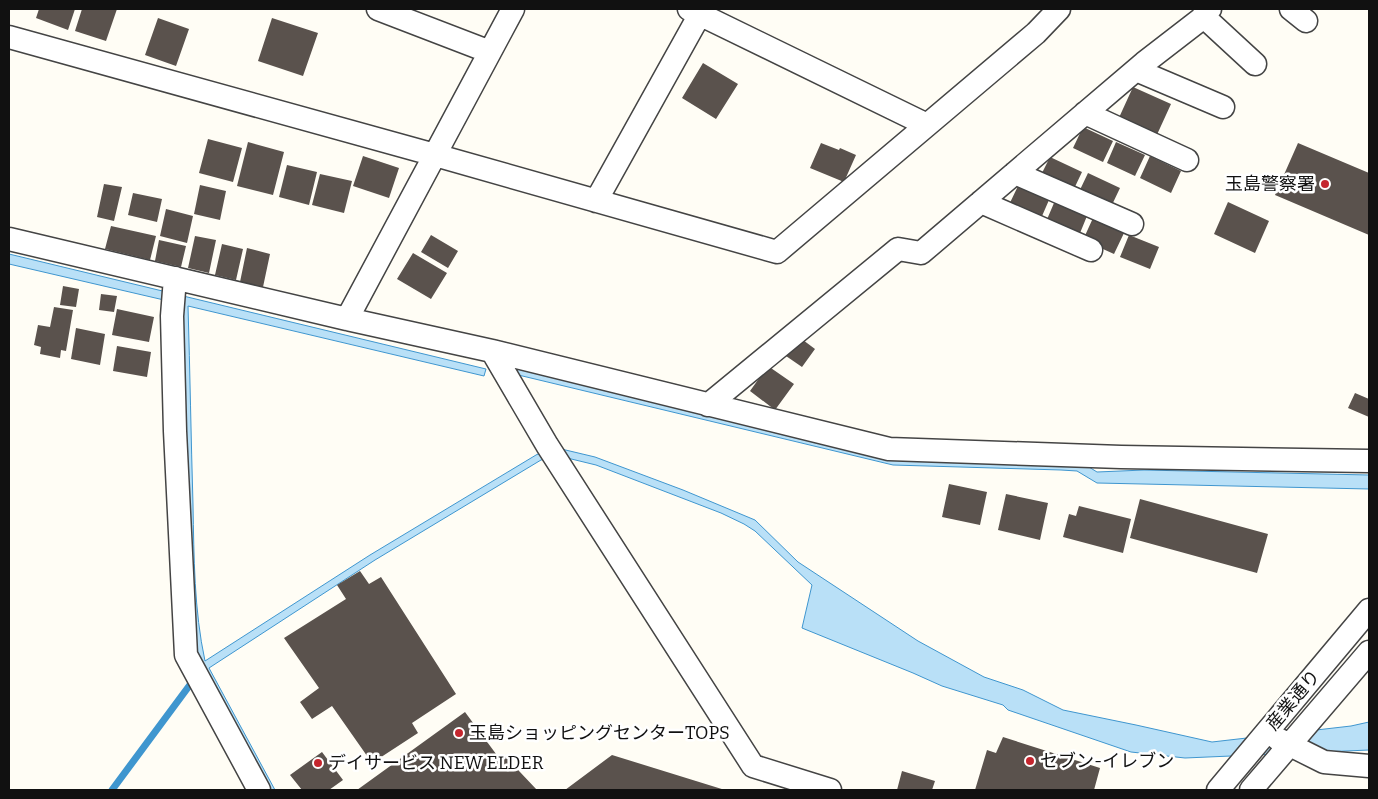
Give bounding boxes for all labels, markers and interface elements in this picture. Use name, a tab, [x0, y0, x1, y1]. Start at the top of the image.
place label: 玉島警察署	[1225, 173, 1315, 195]
marker: 玉島警察署	[1319, 178, 1331, 190]
street label: 産業通り	[1261, 665, 1325, 735]
place label: 玉島ショッピングセンターTOPS	[469, 722, 730, 744]
marker: 玉島ショッピングセンターTOPS	[453, 727, 465, 739]
place label: セブン-イレブン	[1040, 750, 1174, 772]
place label: デイサービス NEW ELDER	[328, 752, 544, 774]
marker: セブン-イレブン	[1024, 755, 1036, 767]
marker: デイサービス NEW ELDER	[312, 757, 324, 769]

